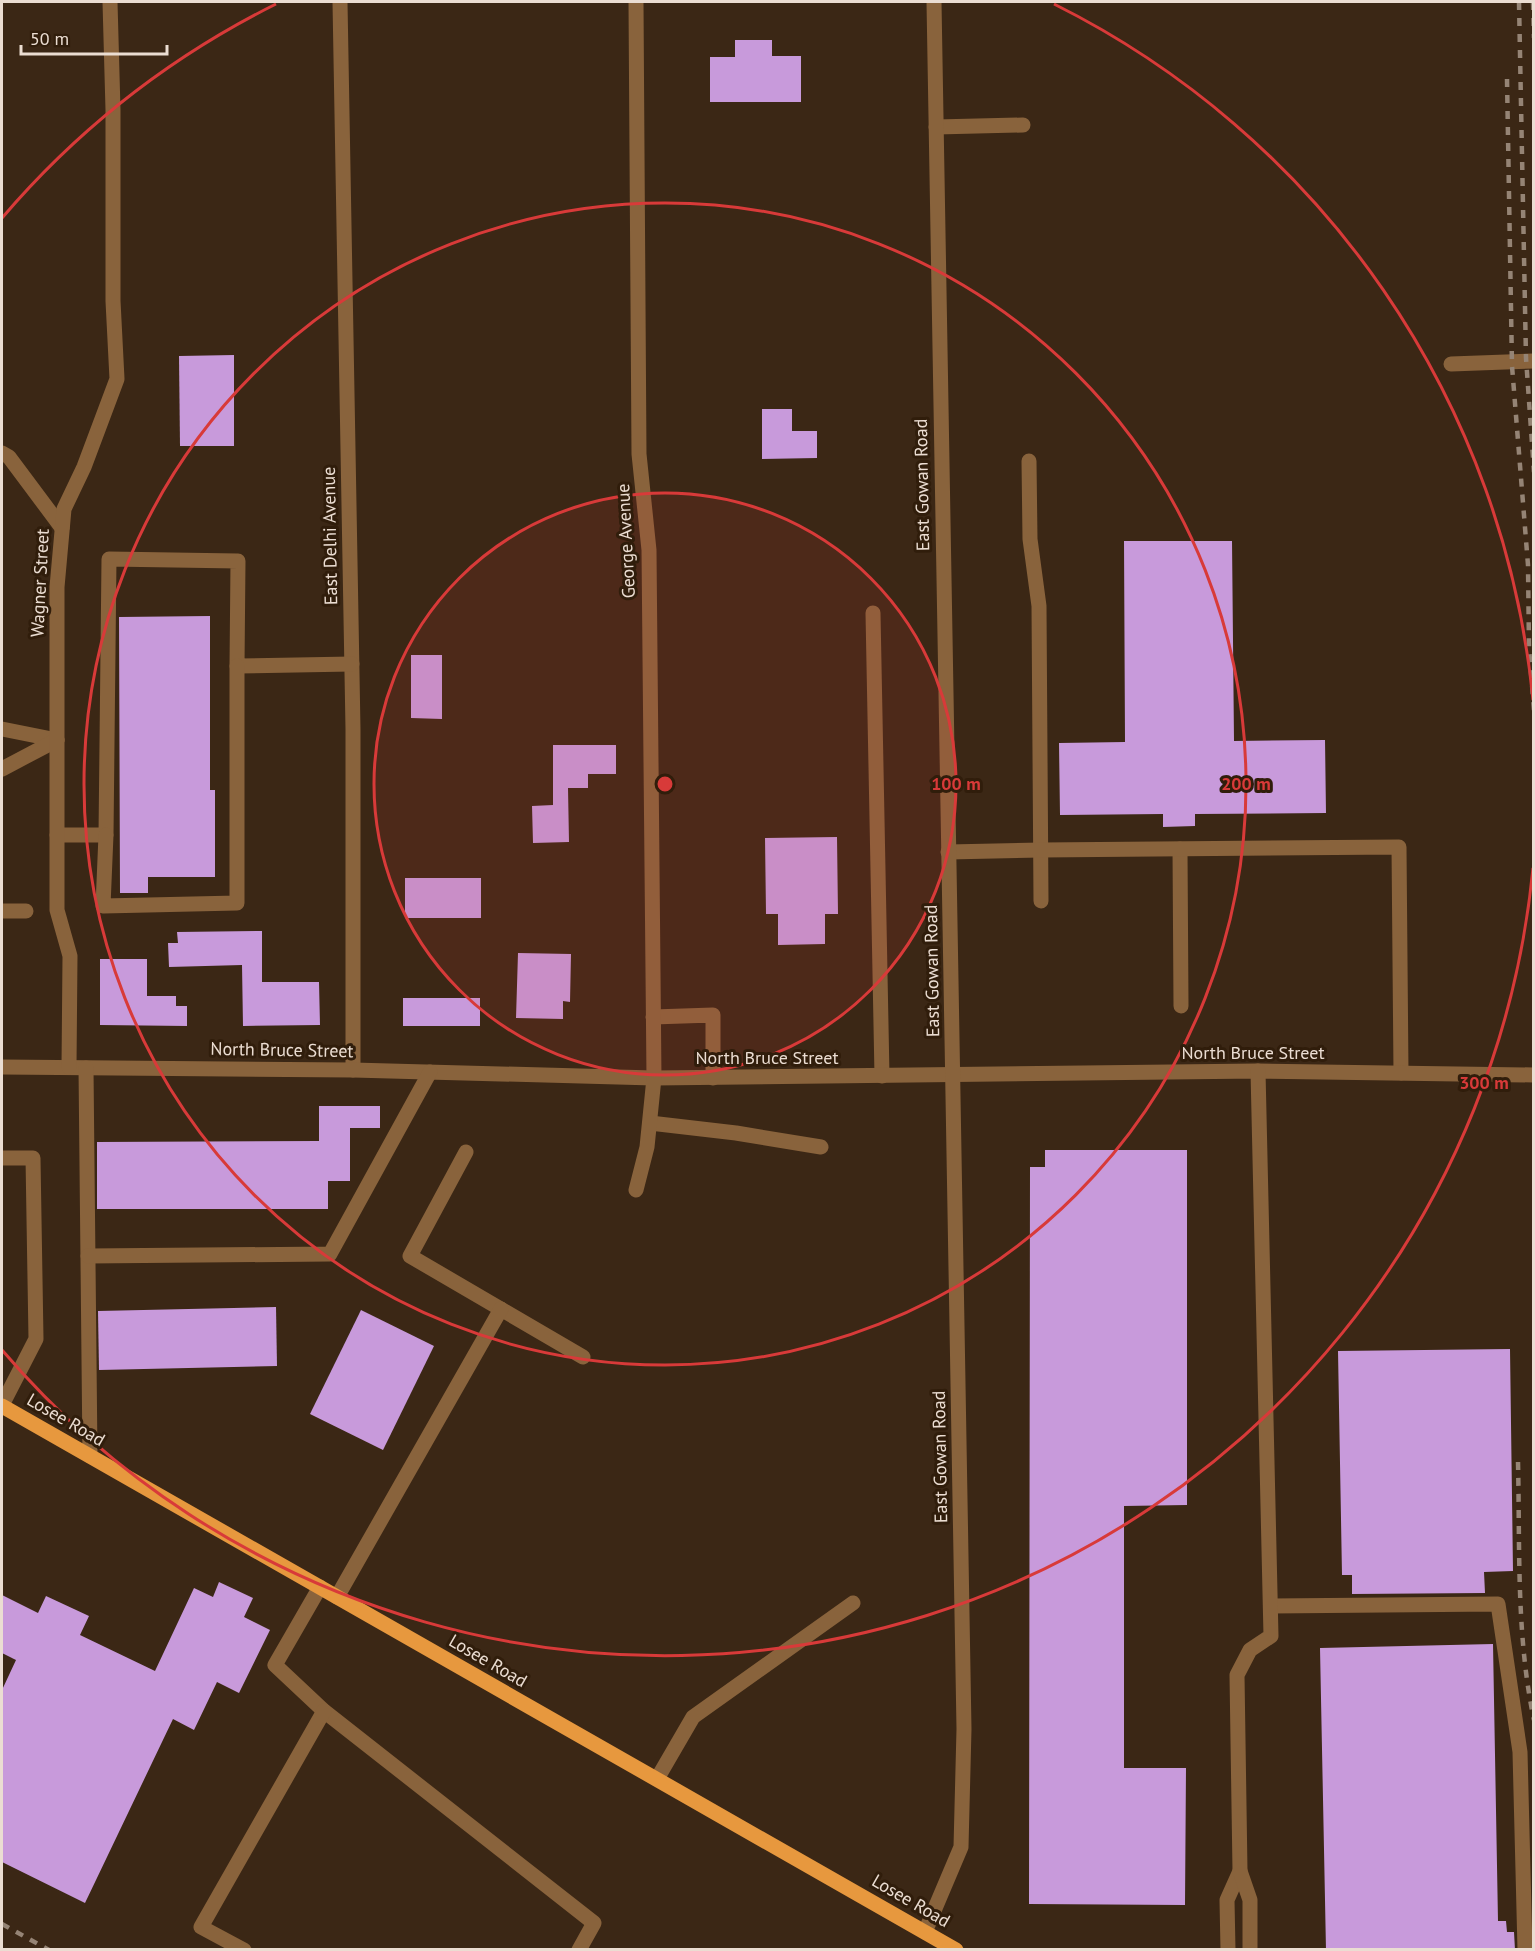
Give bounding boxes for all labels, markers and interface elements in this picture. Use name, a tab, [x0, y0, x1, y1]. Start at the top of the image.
scale bar	[21, 18, 166, 56]
text: 50 m	[30, 27, 69, 50]
street label: East Gowan Road	[909, 419, 934, 551]
street label: East Delhi Avenue	[317, 467, 342, 605]
street label: George Avenue	[611, 483, 640, 599]
street label: Wagner Street	[25, 528, 54, 638]
text: 100 m	[931, 772, 981, 795]
text: 200 m	[1221, 772, 1271, 795]
centre of rings	[655, 774, 675, 794]
street label: East Gowan Road	[919, 905, 944, 1037]
street label: North Bruce Street	[210, 1037, 354, 1062]
street label: North Bruce Street	[1181, 1041, 1325, 1064]
street label: North Bruce Street	[695, 1046, 839, 1069]
text: 300 m	[1459, 1071, 1509, 1094]
street label: Losee Road	[23, 1388, 109, 1451]
street label: East Gowan Road	[927, 1391, 952, 1523]
street label: Losee Road	[445, 1629, 531, 1692]
street label: Losee Road	[868, 1869, 954, 1932]

